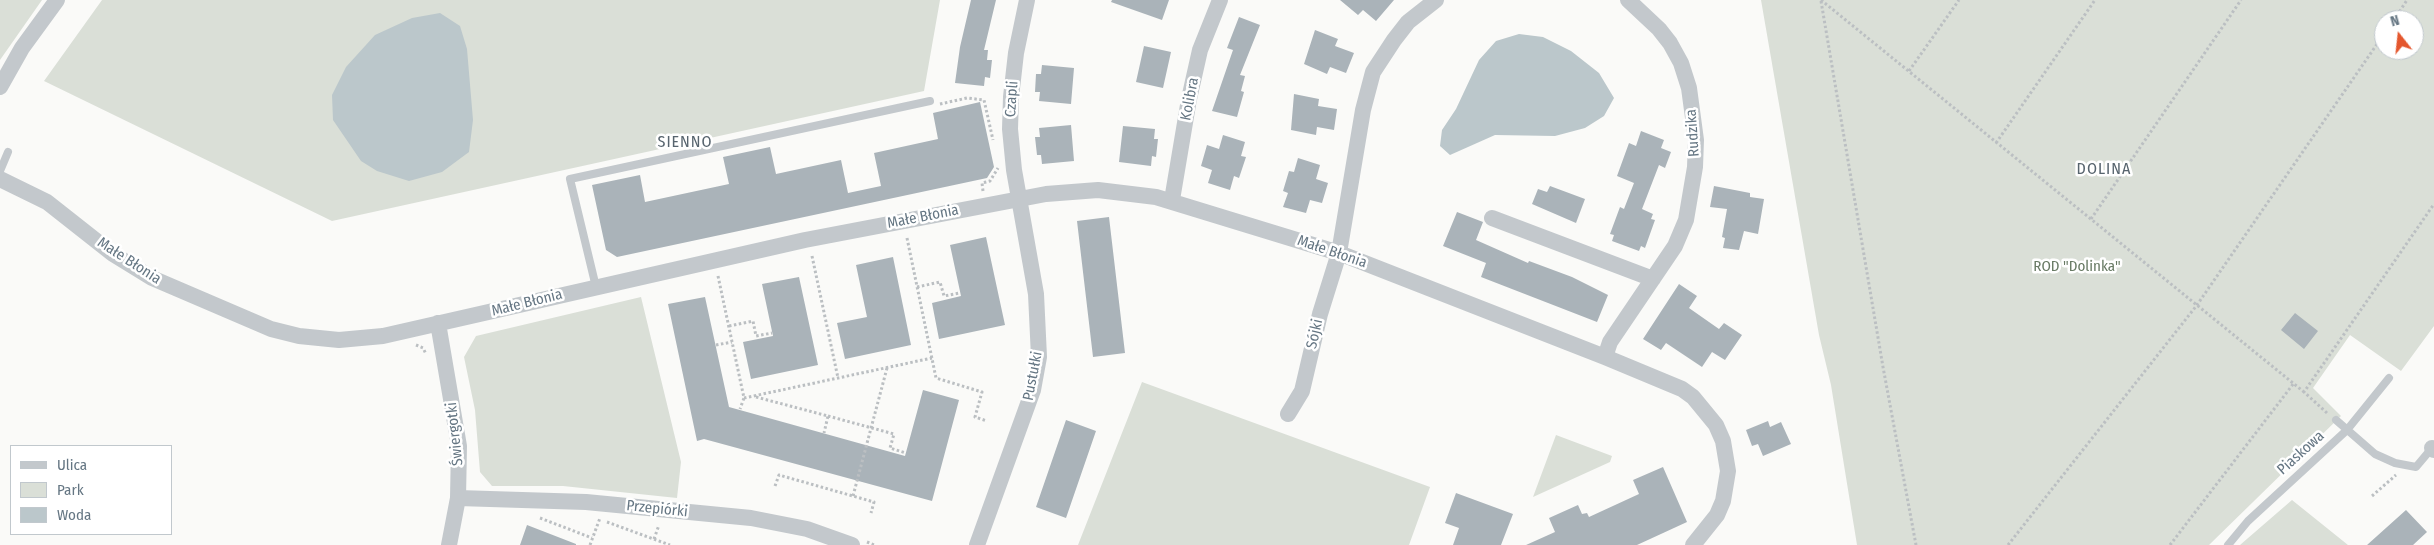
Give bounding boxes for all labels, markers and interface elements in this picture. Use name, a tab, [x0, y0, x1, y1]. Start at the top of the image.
north arrow	[2374, 10, 2424, 60]
text: N	[2389, 12, 2401, 30]
street label: Kolibra	[1177, 76, 1203, 122]
street label: Czapli	[1002, 80, 1022, 118]
street label: Rudzika	[1682, 108, 1704, 158]
district label: SIENNO	[657, 133, 713, 153]
district label: DOLINA	[2076, 160, 2132, 180]
street label: Małe Błonia	[886, 201, 960, 233]
street label: Małe Błonia	[1295, 232, 1369, 272]
street label: Małe Błonia	[94, 234, 164, 288]
park label: ROD "Dolinka"	[2033, 258, 2121, 276]
street label: Małe Błonia	[490, 286, 564, 320]
street label: Sójki	[1303, 317, 1327, 351]
street label: Pustułki	[1019, 350, 1047, 402]
street label: Świergotki	[443, 401, 467, 467]
street label: Piaskowa	[2274, 427, 2328, 479]
legend	[10, 445, 172, 535]
text: Ulica	[57, 456, 87, 474]
text: Park	[57, 481, 84, 499]
street label: Przepiórki	[625, 497, 689, 521]
text: Woda	[57, 506, 91, 524]

